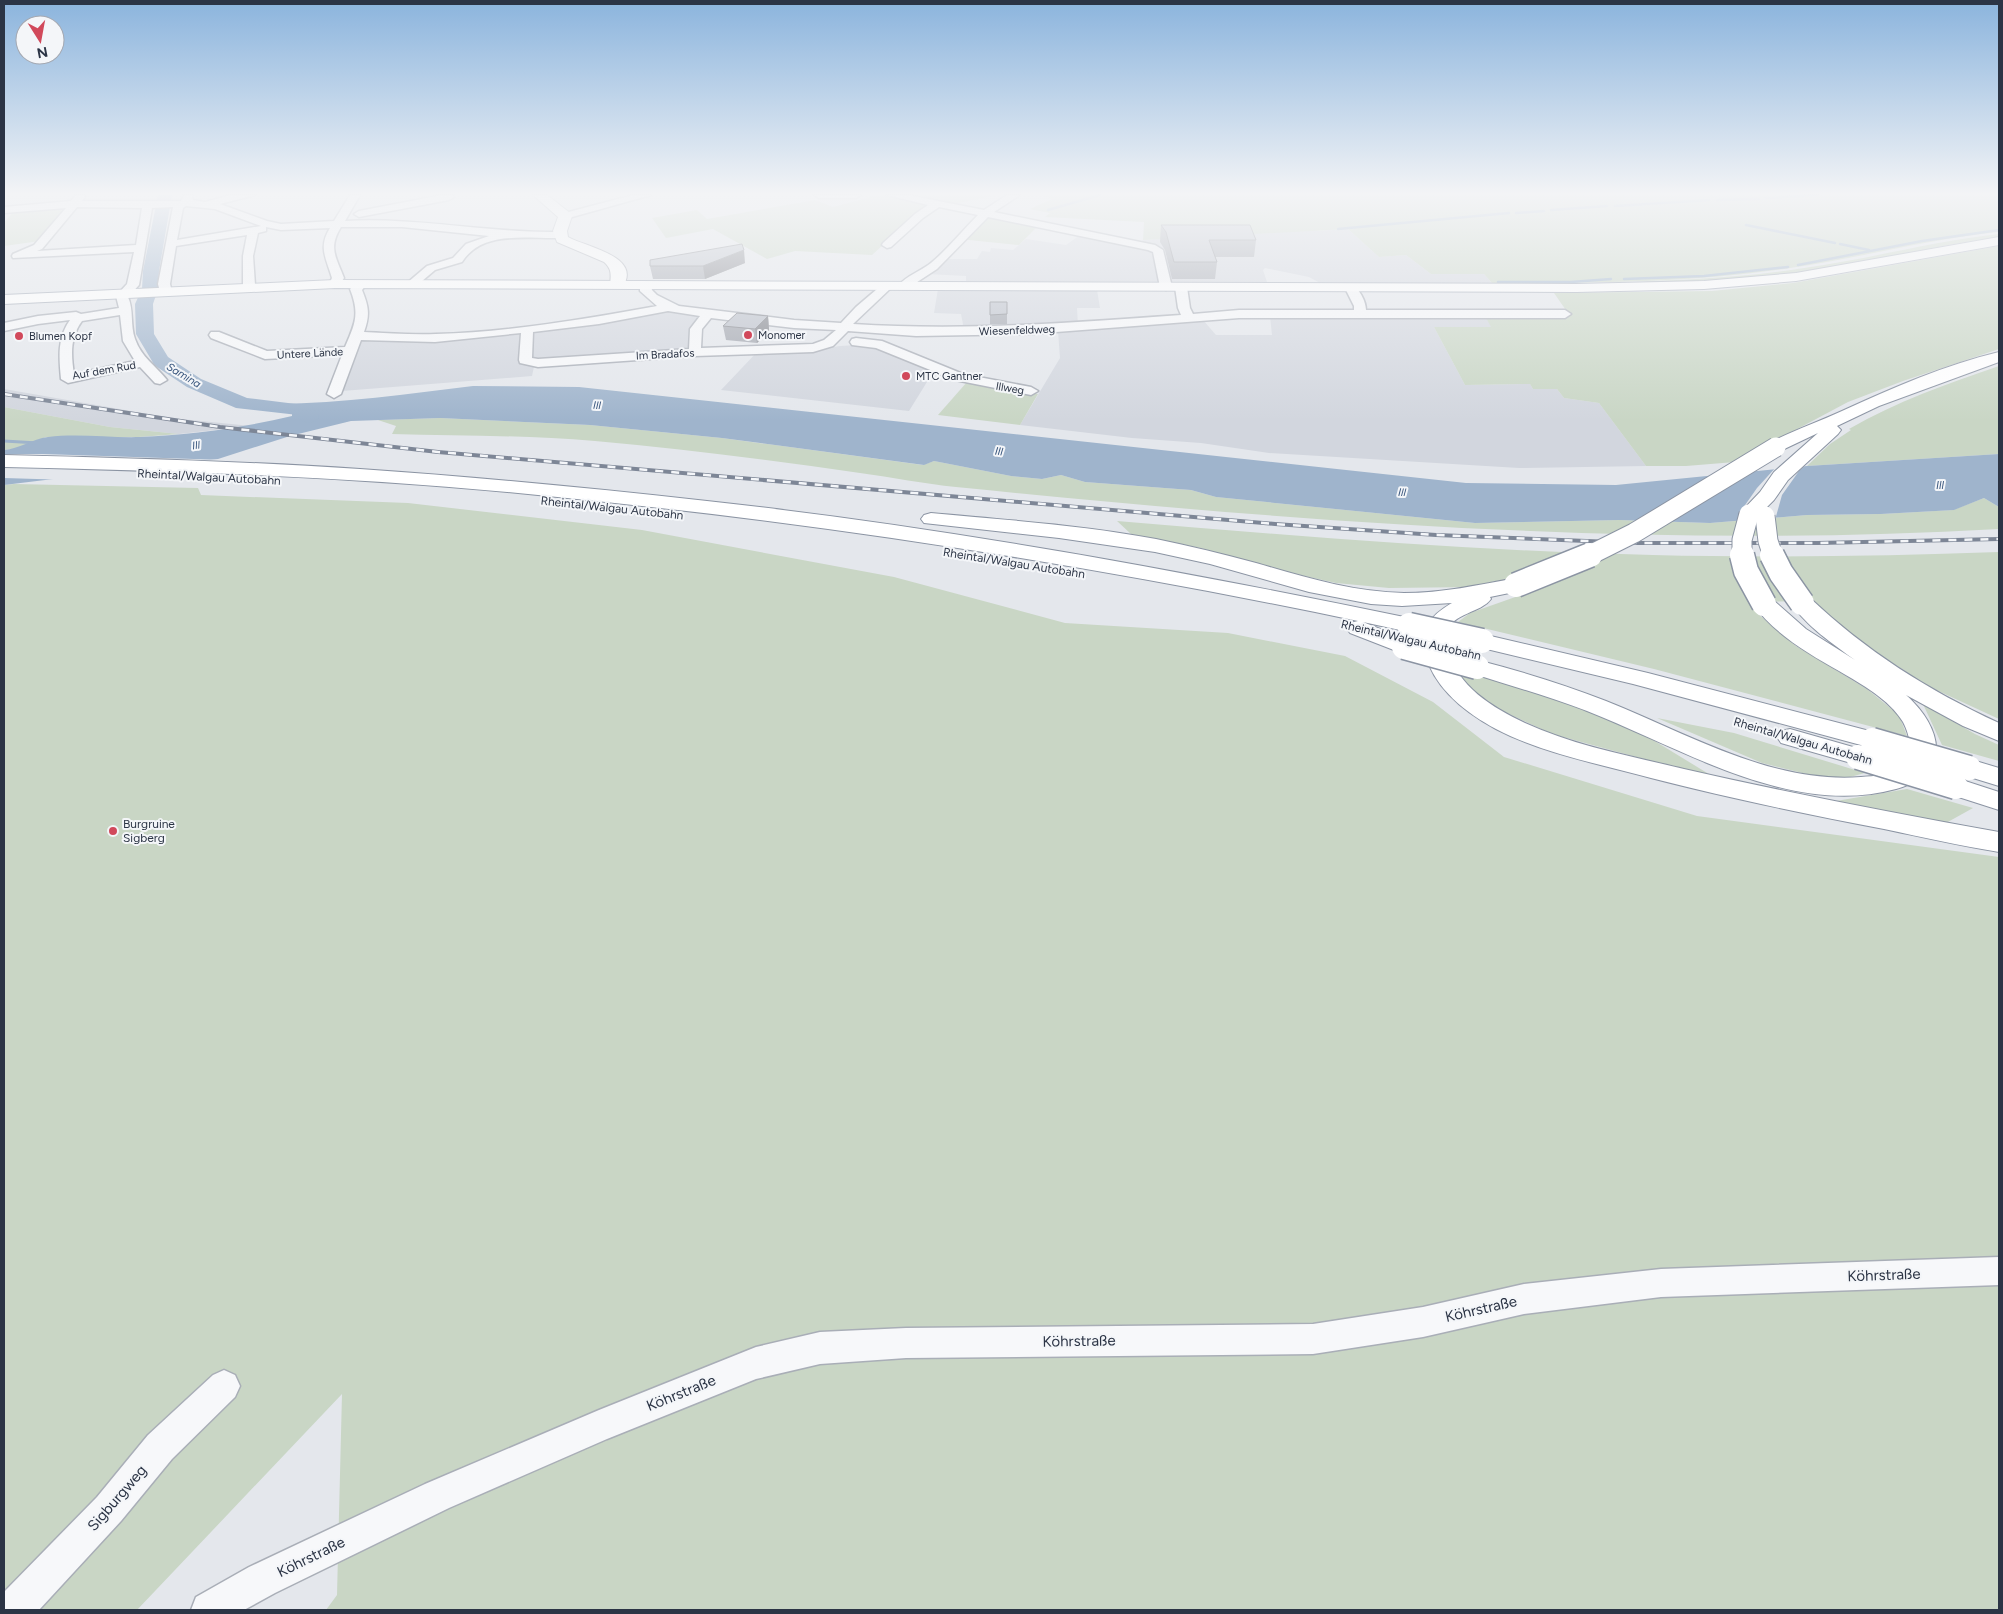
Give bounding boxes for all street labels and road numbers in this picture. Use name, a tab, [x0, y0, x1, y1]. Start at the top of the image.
street label: Wiesenfeldweg	[979, 323, 1055, 338]
street label: Untere Lände	[277, 345, 344, 362]
street label: Im Bradafos	[635, 346, 695, 363]
street label: Auf dem Rud	[71, 359, 137, 382]
street label: Illweg	[995, 380, 1025, 397]
street label: Rheintal/Walgau Autobahn	[137, 466, 281, 488]
street label: Rheintal/Walgau Autobahn	[540, 494, 684, 522]
street label: Rheintal/Walgau Autobahn	[942, 545, 1086, 581]
street label: Rheintal/Walgau Autobahn	[1339, 617, 1483, 663]
street label: Rheintal/Walgau Autobahn	[1732, 714, 1874, 768]
street label: Köhrstraße	[1847, 1265, 1921, 1285]
street label: Köhrstraße	[1443, 1292, 1519, 1326]
street label: Köhrstraße	[1042, 1331, 1116, 1351]
street label: Köhrstraße	[644, 1371, 718, 1415]
street label: Sigburgweg	[84, 1461, 150, 1535]
street label: Köhrstraße	[274, 1533, 348, 1581]

